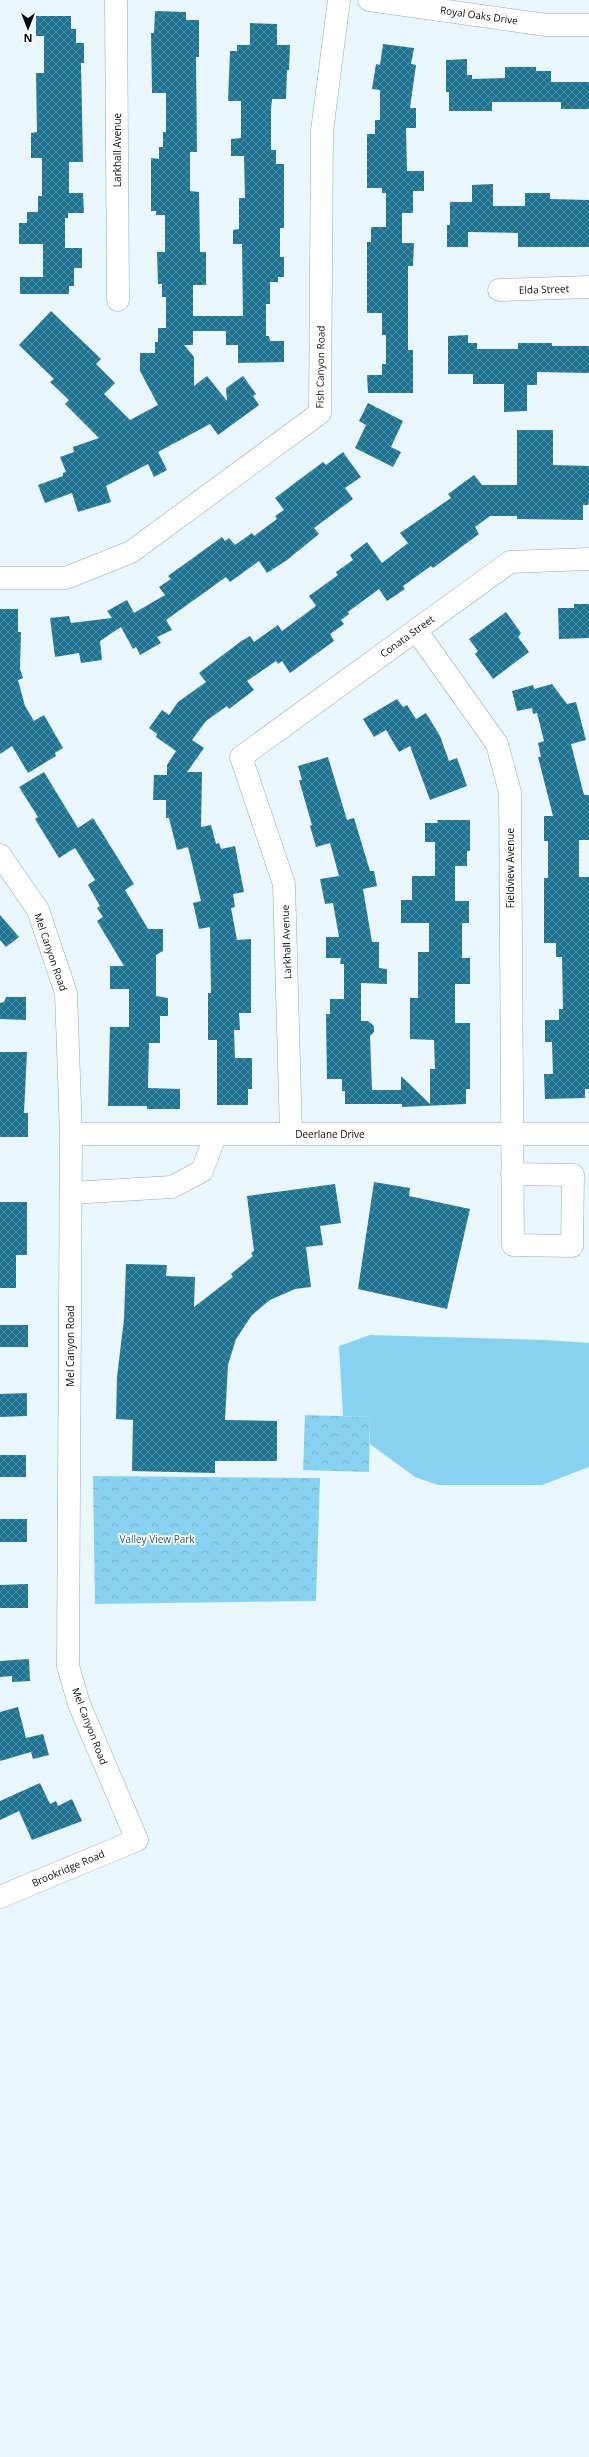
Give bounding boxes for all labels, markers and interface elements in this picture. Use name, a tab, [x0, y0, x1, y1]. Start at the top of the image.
street label: Royal Oaks Drive	[439, 3, 519, 27]
north arrow	[8, 8, 48, 48]
text: N	[24, 31, 32, 46]
street label: Larkhall Avenue	[110, 112, 124, 187]
street label: Elda Street	[519, 281, 570, 297]
street label: Fish Canyon Road	[312, 325, 328, 409]
street label: Conata Street	[377, 611, 437, 660]
street label: Fieldview Avenue	[503, 828, 517, 908]
street label: Larkhall Avenue	[278, 904, 294, 979]
street label: Mel Canyon Road	[31, 911, 71, 993]
street label: Deerlane Drive	[295, 1127, 365, 1141]
street label: Mel Canyon Road	[63, 1305, 77, 1387]
park label: Valley View Park	[119, 1532, 195, 1546]
street label: Mel Canyon Road	[69, 1686, 111, 1766]
street label: Brookridge Road	[29, 1846, 107, 1890]

